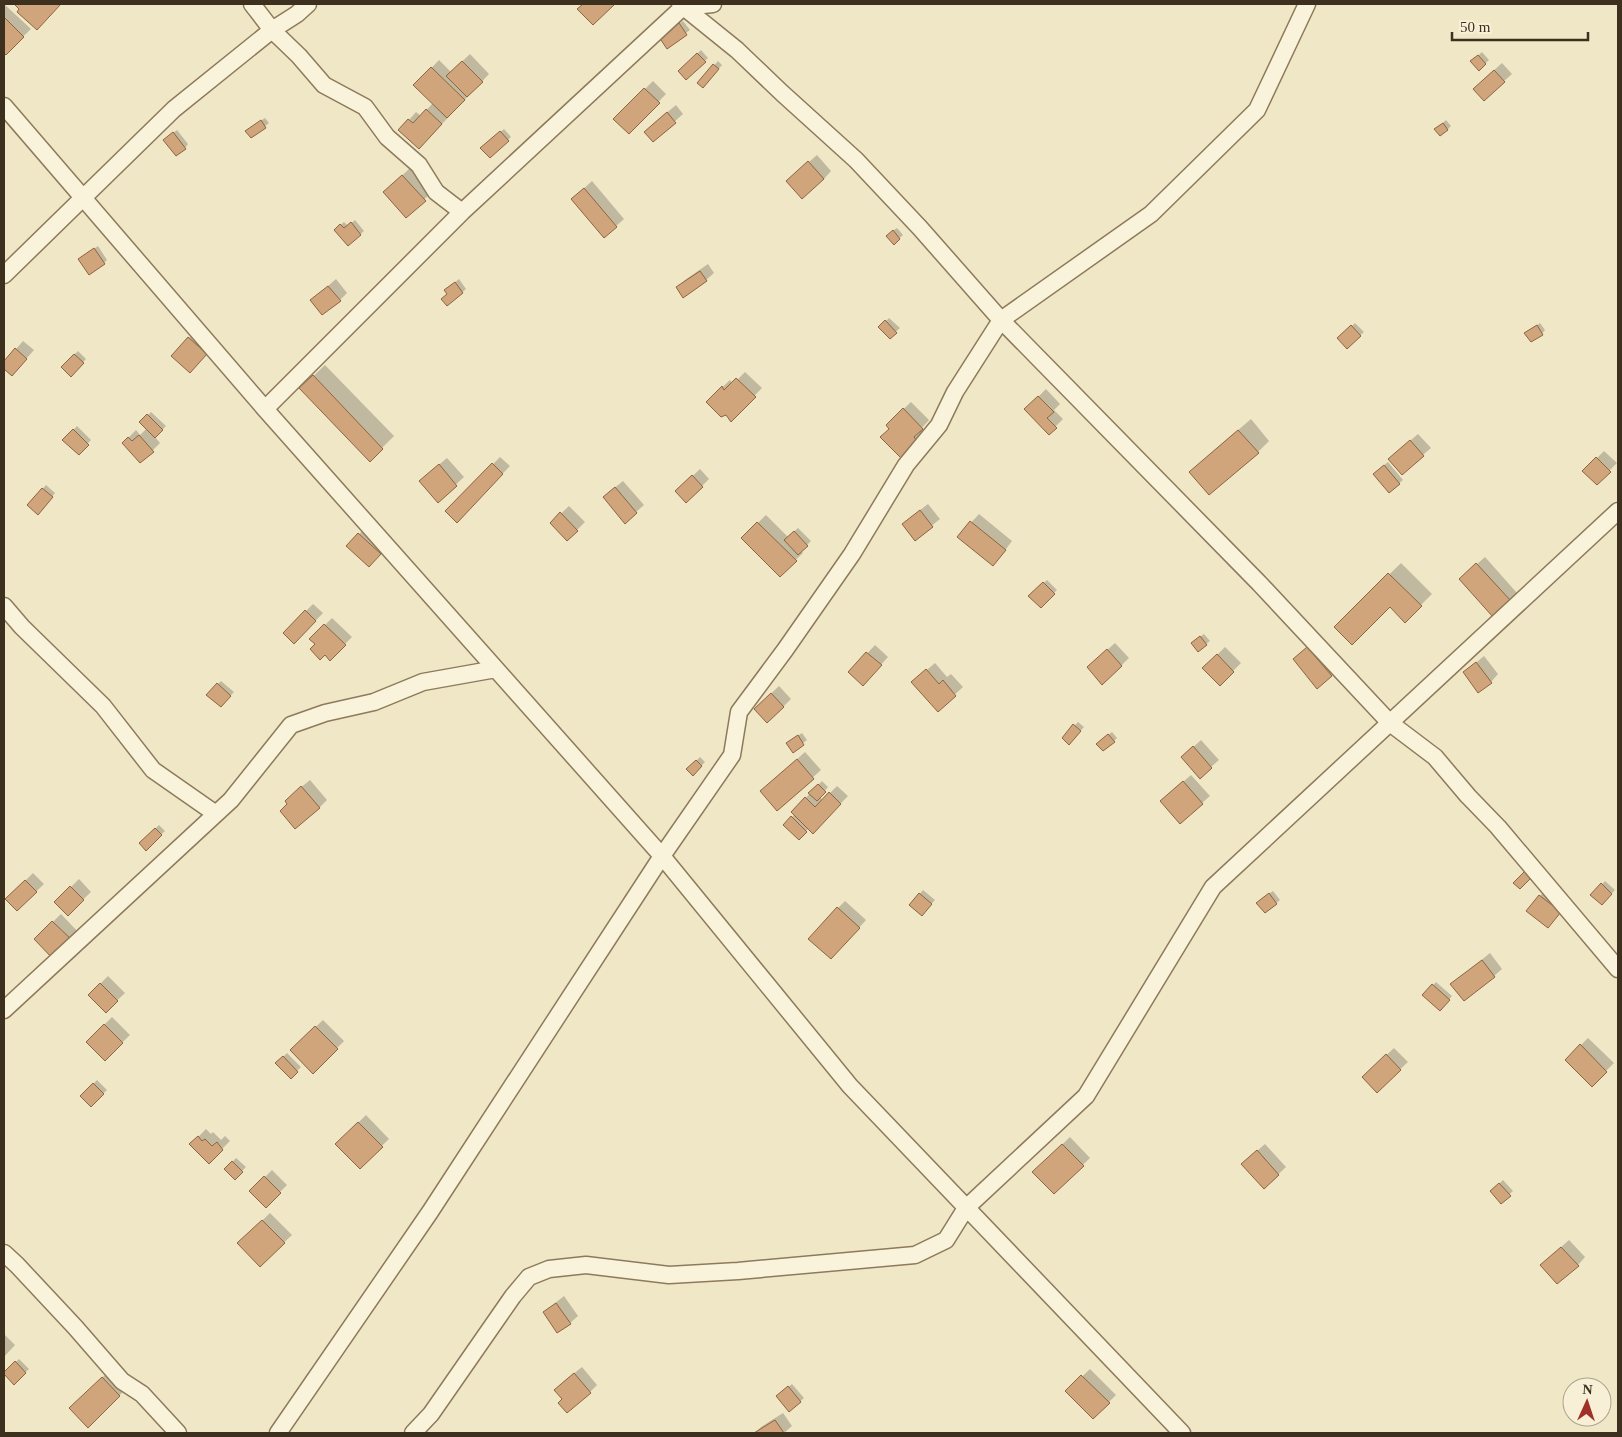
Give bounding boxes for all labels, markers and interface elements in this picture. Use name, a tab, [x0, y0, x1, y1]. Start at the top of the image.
scale bar	[1452, 10, 1588, 42]
text: 50 m	[1460, 19, 1491, 35]
north arrow	[1562, 1377, 1612, 1427]
text: N	[1582, 1382, 1593, 1397]

